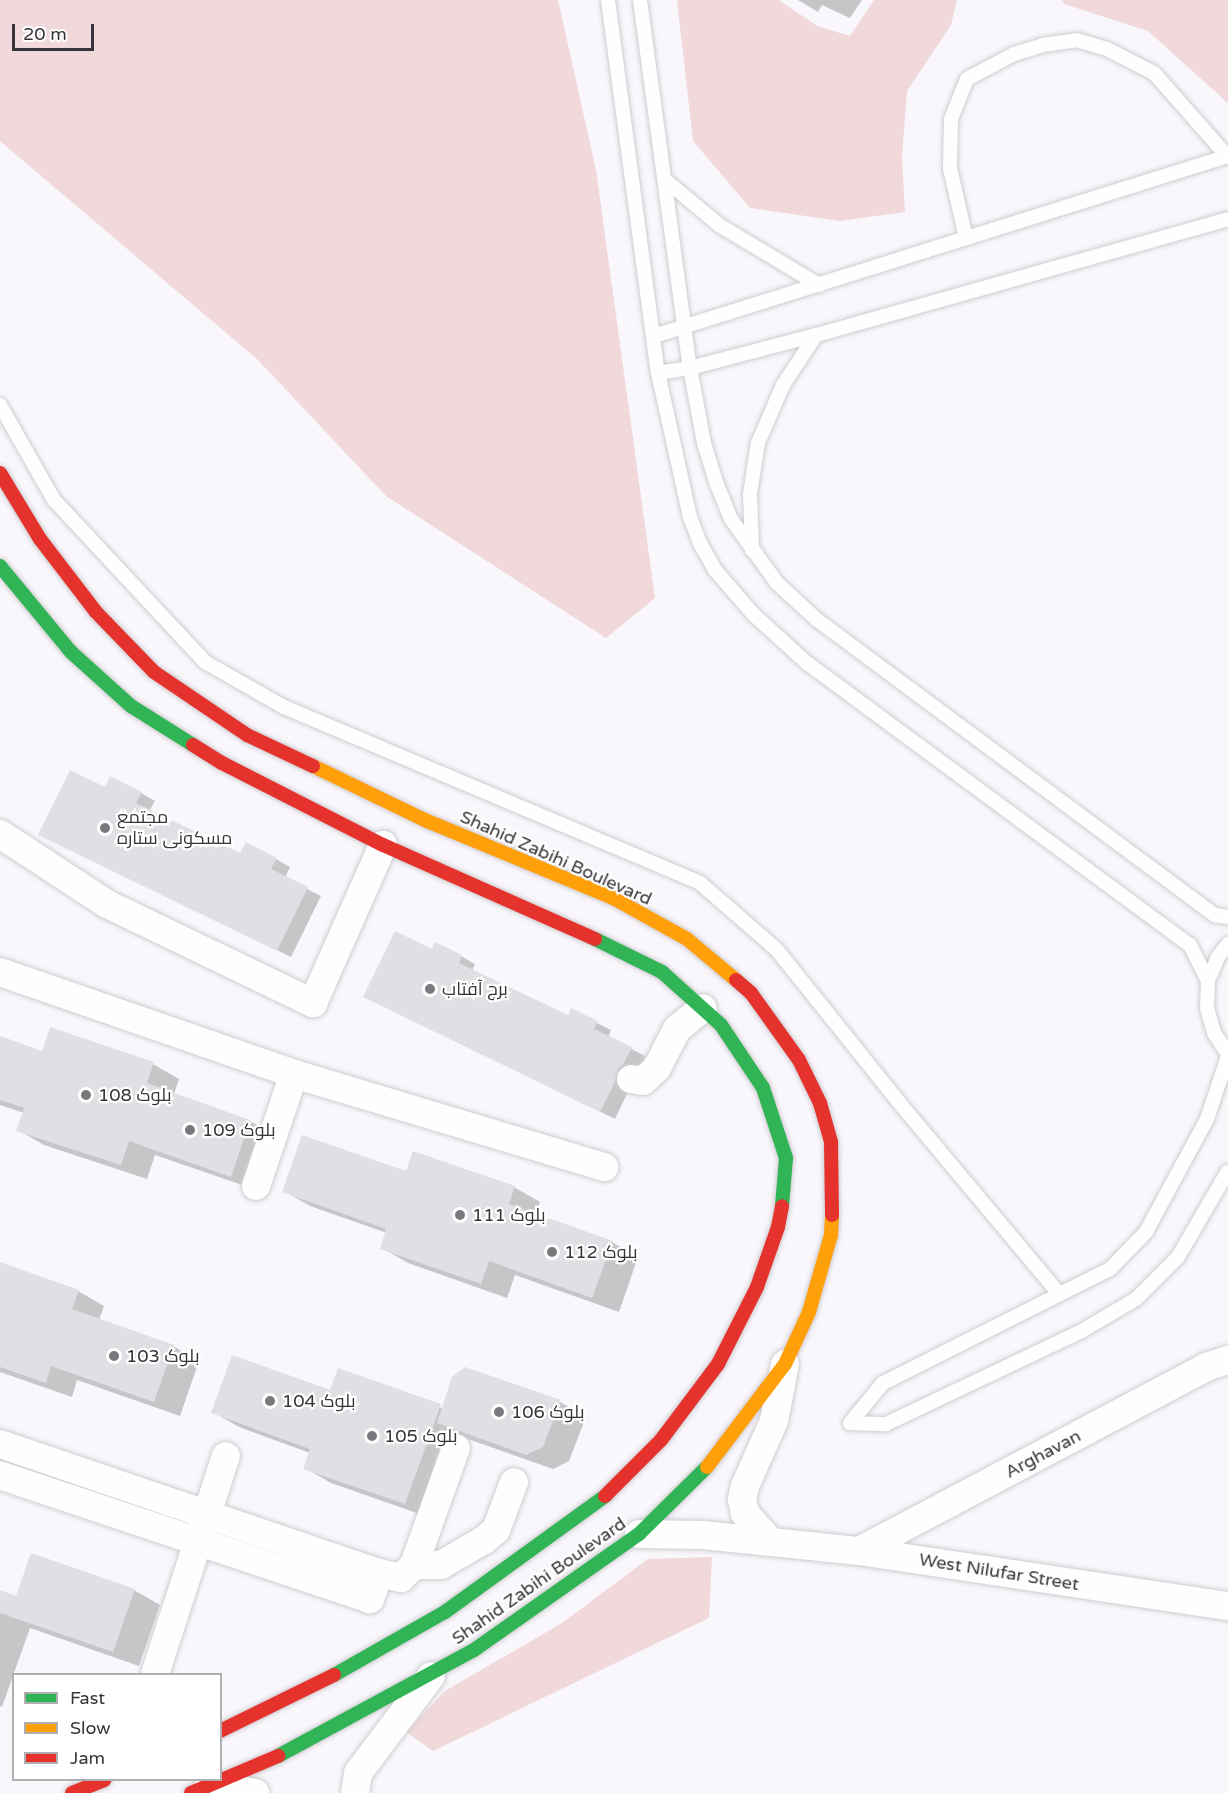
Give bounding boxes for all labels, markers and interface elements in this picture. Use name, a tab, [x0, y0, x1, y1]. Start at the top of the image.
scale bar	[15, 12, 98, 50]
text: 20 m	[23, 23, 67, 45]
street label: Shahid Zabihi Boulevard	[457, 806, 655, 910]
place label: مجتمع مسکونی ستاره	[117, 807, 232, 850]
marker: مجتمع مسکونی ستاره	[98, 821, 112, 835]
place label: برج آفتاب	[442, 978, 508, 1000]
marker: برج آفتاب	[423, 982, 437, 996]
place label: بلوک 108	[98, 1084, 171, 1106]
marker: بلوک 108	[79, 1088, 93, 1102]
place label: بلوک 109	[202, 1119, 275, 1141]
marker: بلوک 109	[183, 1123, 197, 1137]
place label: بلوک 111	[472, 1204, 545, 1226]
marker: بلوک 111	[453, 1208, 467, 1222]
place label: بلوک 112	[564, 1241, 637, 1263]
marker: بلوک 112	[545, 1245, 559, 1259]
place label: بلوک 103	[126, 1345, 199, 1367]
marker: بلوک 103	[107, 1349, 121, 1363]
place label: بلوک 104	[282, 1390, 355, 1412]
marker: بلوک 104	[263, 1394, 277, 1408]
place label: بلوک 106	[511, 1401, 584, 1423]
marker: بلوک 106	[492, 1405, 506, 1419]
place label: بلوک 105	[384, 1425, 457, 1447]
street label: Arghavan	[1001, 1425, 1085, 1483]
marker: بلوک 105	[365, 1429, 379, 1443]
street label: Shahid Zabihi Boulevard	[448, 1513, 630, 1649]
street label: West Nilufar Street	[917, 1549, 1081, 1595]
legend	[12, 1673, 222, 1781]
text: Fast	[70, 1687, 105, 1709]
text: Slow	[70, 1717, 111, 1739]
text: Jam	[70, 1747, 105, 1769]

